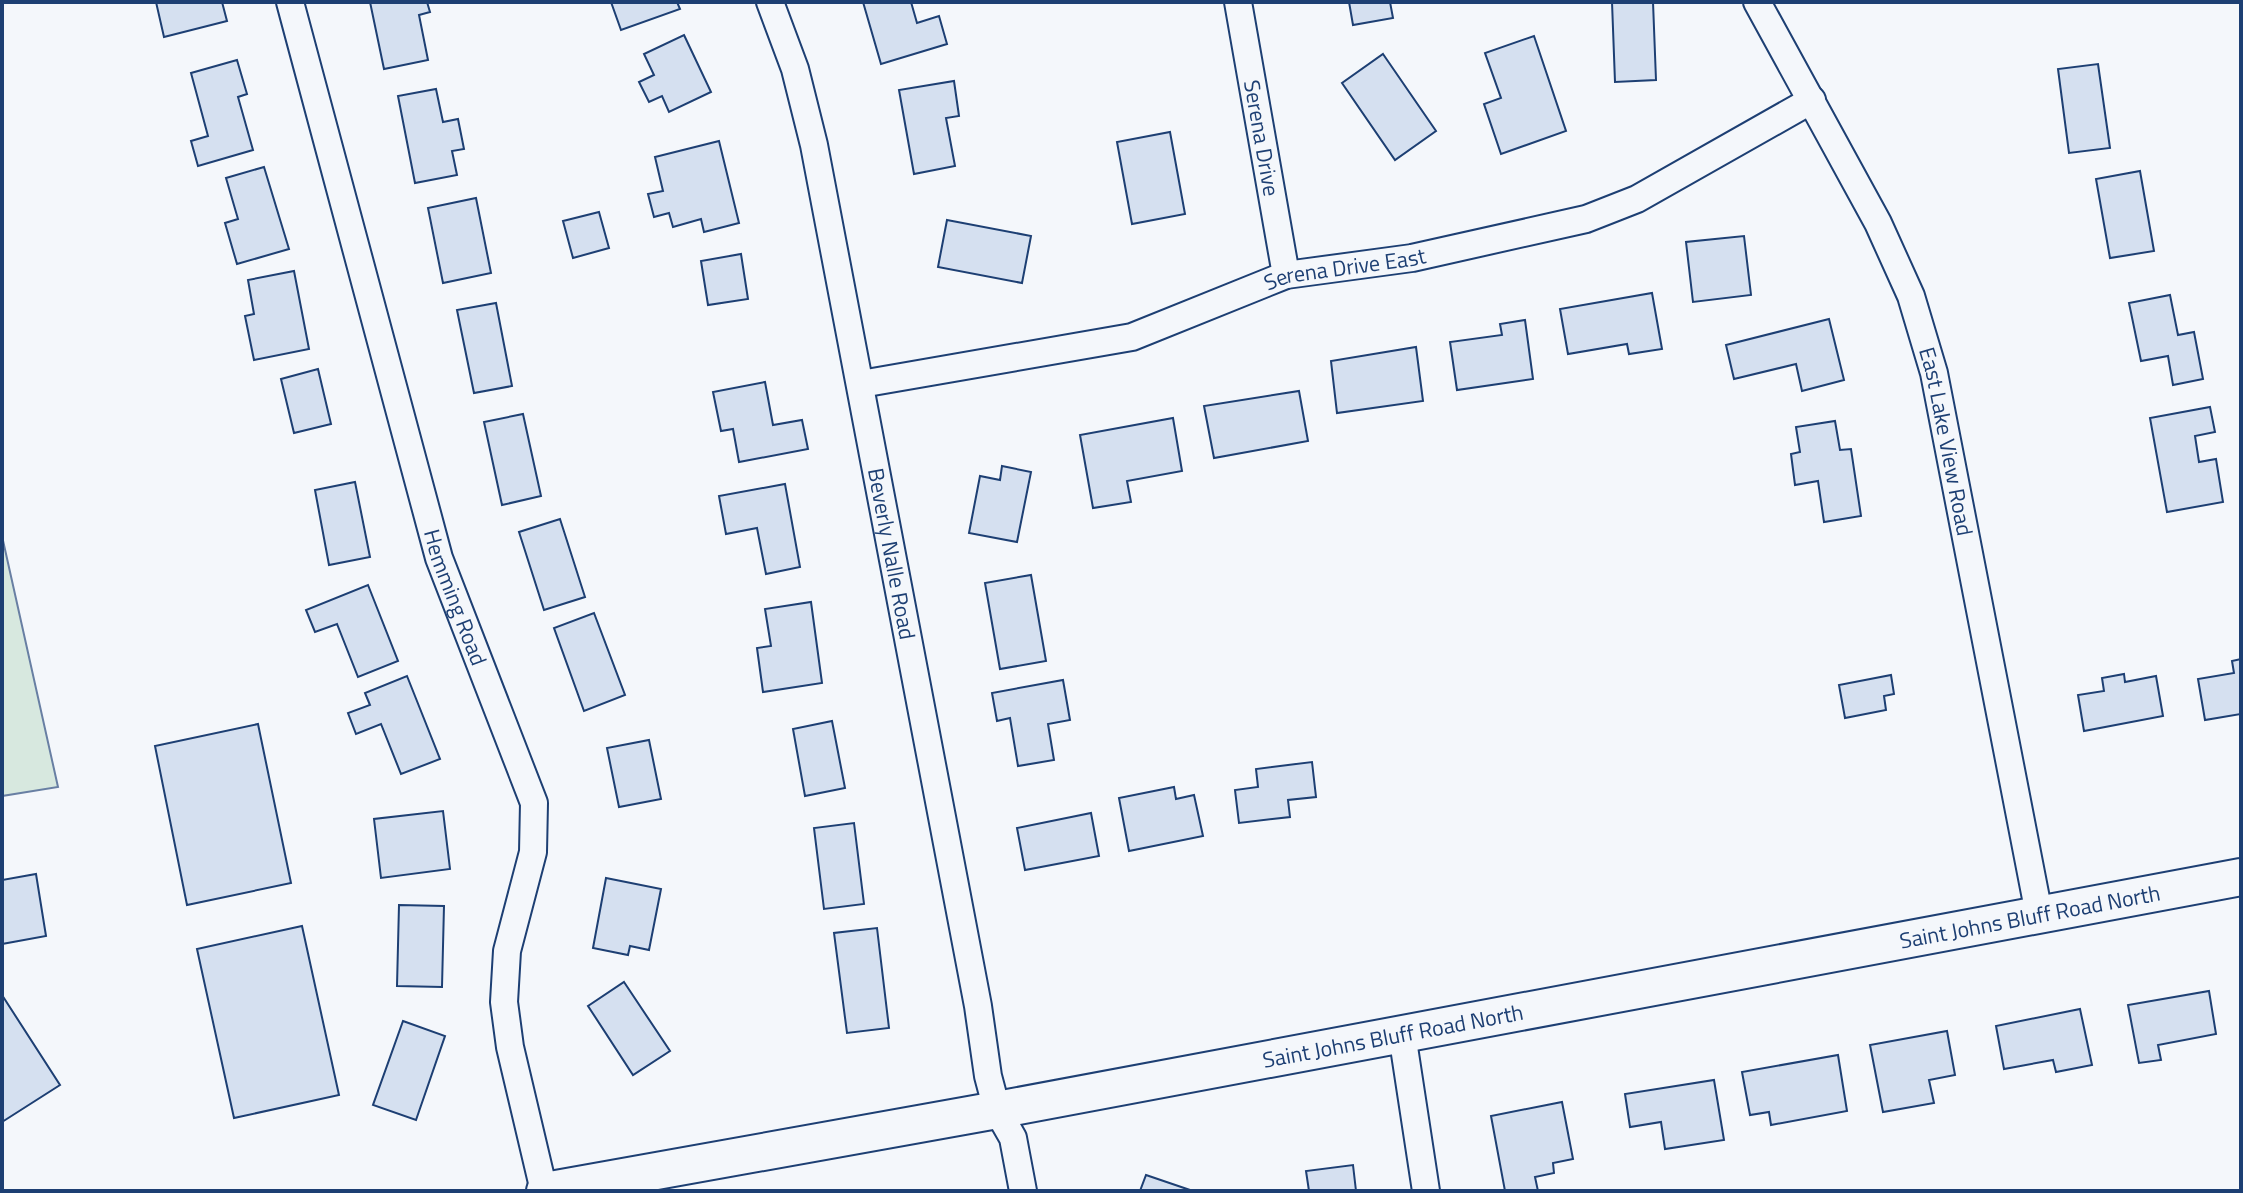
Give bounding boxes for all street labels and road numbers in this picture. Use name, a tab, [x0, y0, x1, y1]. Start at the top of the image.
street label: Serena Drive	[1235, 77, 1289, 199]
street label: Serena Drive East	[1259, 238, 1429, 299]
street label: East Lake View Road	[1910, 343, 1982, 539]
street label: Beverly Nalle Road	[859, 465, 925, 642]
street label: Hemming Road	[415, 525, 496, 670]
street label: Saint Johns Bluff Road North	[1897, 875, 2163, 958]
street label: Saint Johns Bluff Road North	[1260, 995, 1526, 1077]

